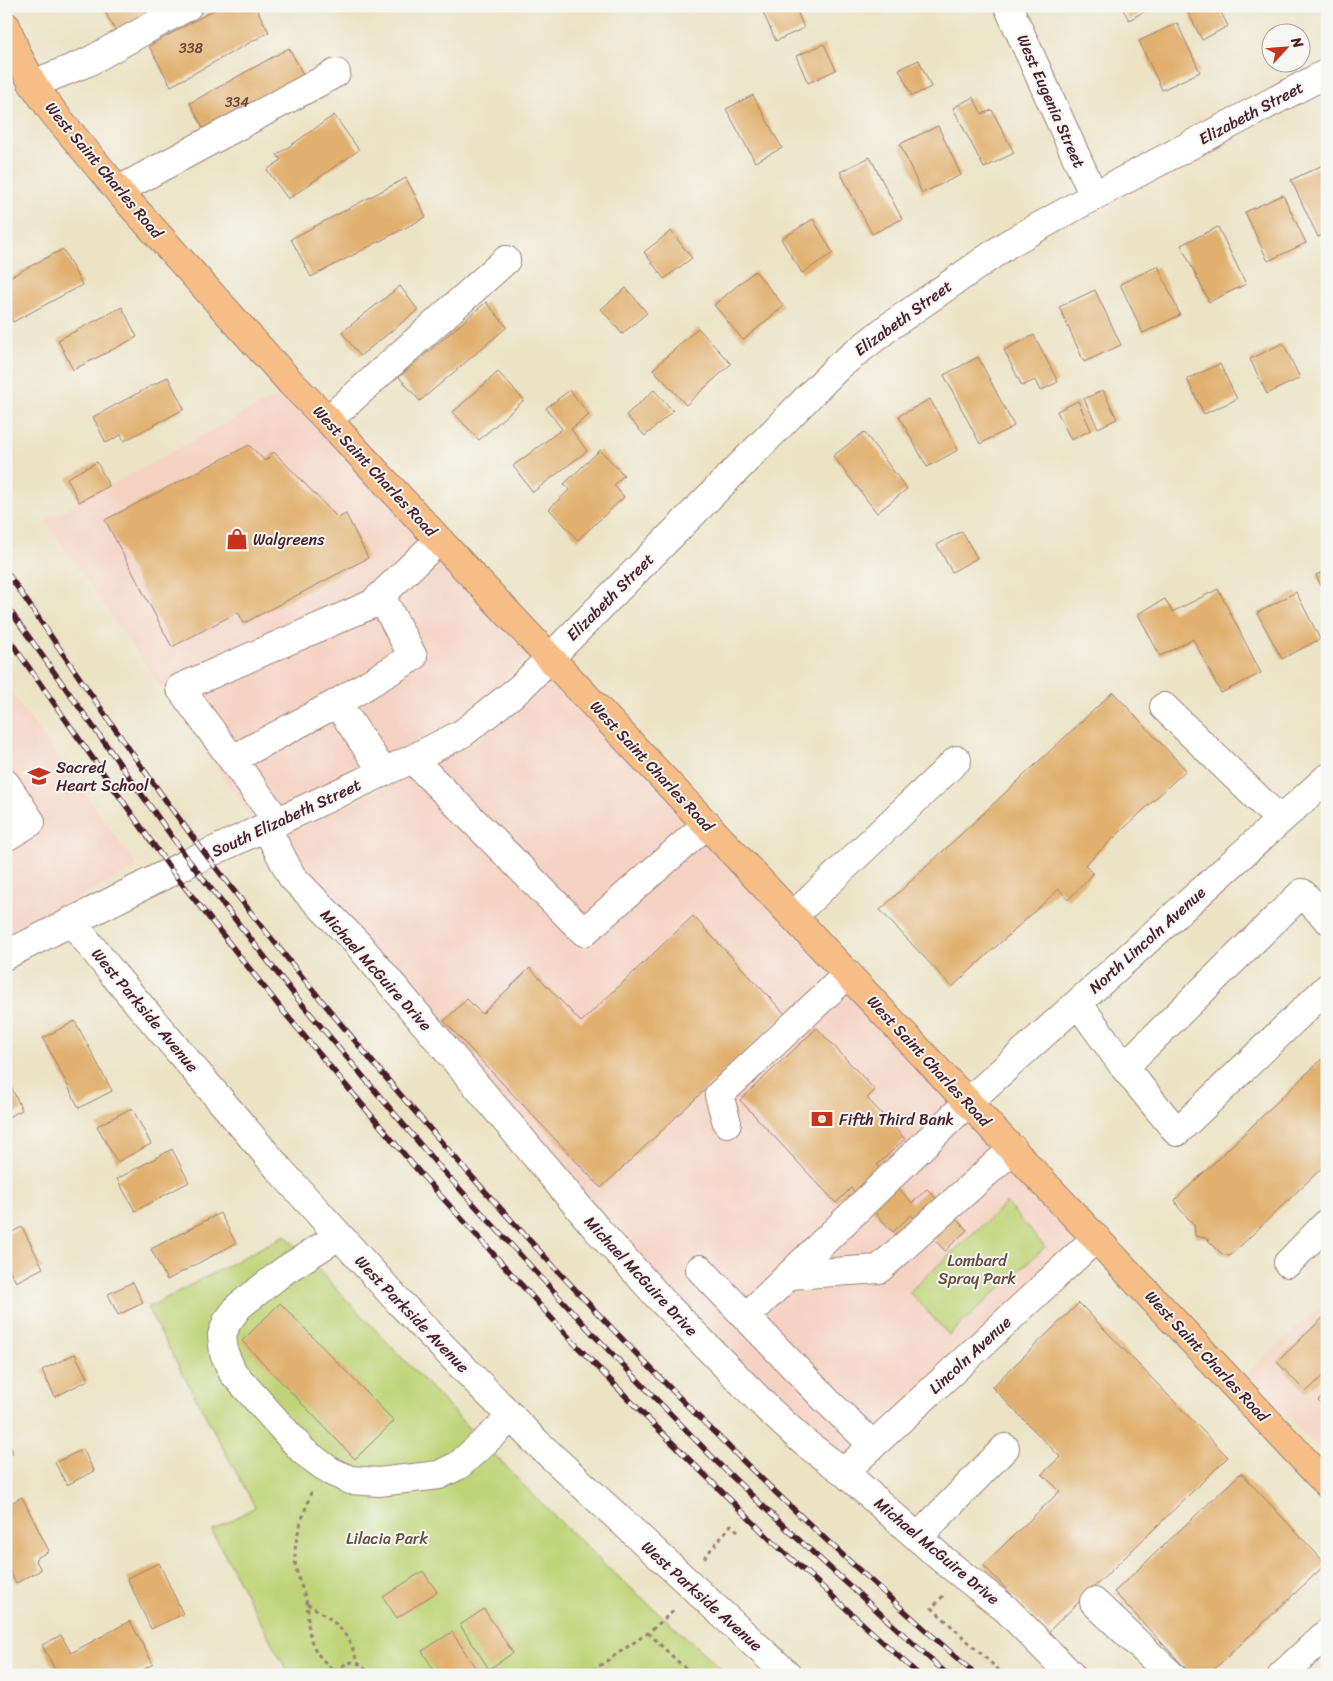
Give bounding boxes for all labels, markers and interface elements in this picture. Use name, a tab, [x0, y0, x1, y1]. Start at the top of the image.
north arrow	[1260, 22, 1310, 72]
street label: West Eugenia Street	[1008, 29, 1094, 173]
text: N	[1283, 32, 1311, 53]
house number: 338	[179, 36, 203, 61]
street label: Elizabeth Street	[1193, 73, 1309, 153]
house number: 334	[225, 90, 249, 115]
street label: West Saint Charles Road	[37, 95, 172, 247]
street label: Elizabeth Street	[848, 272, 958, 364]
street label: West Saint Charles Road	[306, 398, 445, 545]
place label: Walgreens	[253, 525, 325, 554]
shop icon: Walgreens	[224, 526, 250, 552]
street label: Elizabeth Street	[559, 546, 661, 648]
street label: West Saint Charles Road	[583, 693, 722, 840]
place label: Sacred Heart School	[56, 753, 149, 800]
school or university icon: Sacred Heart School	[26, 763, 52, 789]
street label: South Elizabeth Street	[206, 771, 366, 865]
street label: North Lincoln Avenue	[1082, 879, 1213, 1001]
street label: Michael McGuire Drive	[313, 902, 439, 1038]
street label: West Parkside Avenue	[84, 941, 206, 1079]
street label: West Saint Charles Road	[860, 988, 999, 1135]
place label: Fifth Third Bank	[839, 1105, 954, 1134]
bank icon: Fifth Third Bank	[809, 1106, 835, 1132]
street label: Michael McGuire Drive	[577, 1209, 705, 1343]
park label: Lombard Spray Park	[938, 1246, 1016, 1293]
street label: West Parkside Avenue	[347, 1248, 477, 1380]
street label: West Saint Charles Road	[1138, 1283, 1277, 1430]
street label: Lincoln Avenue	[922, 1309, 1018, 1401]
street label: Michael McGuire Drive	[868, 1489, 1006, 1613]
park label: Lilacia Park	[346, 1524, 428, 1553]
street label: West Parkside Avenue	[634, 1533, 770, 1659]

